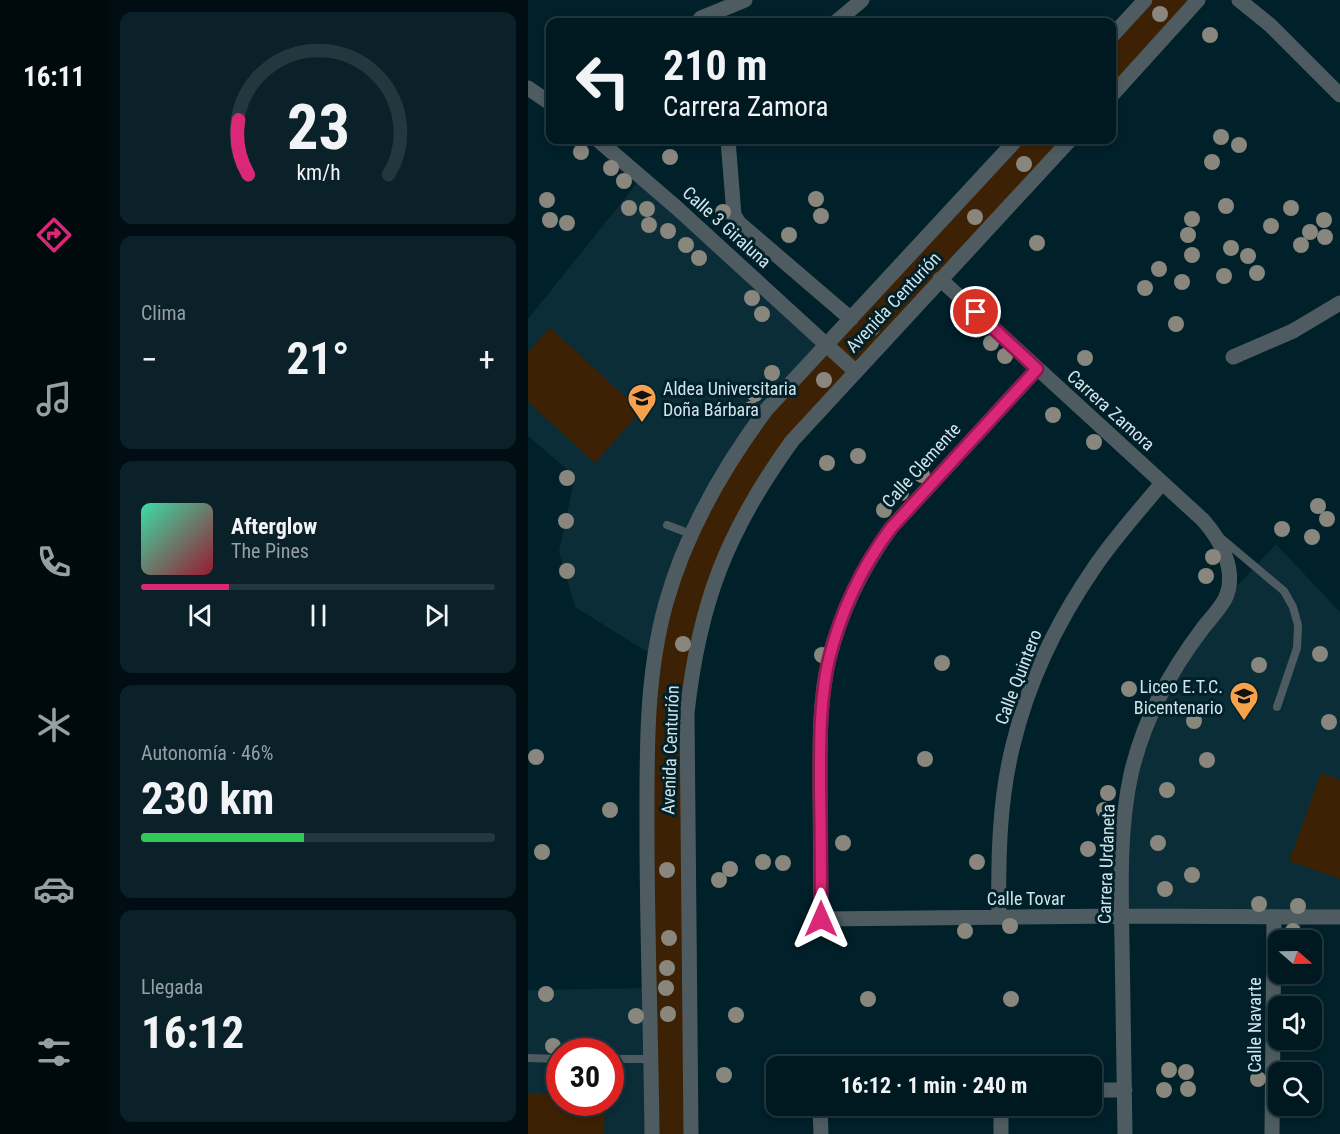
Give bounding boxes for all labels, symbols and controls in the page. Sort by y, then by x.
text: 210 m [663,41,768,90]
icon: left [564,42,642,120]
text: 16:11 [23,61,85,93]
text: 23 [286,91,350,164]
text: Carrera Zamora [663,91,829,123]
text: km/h [296,161,340,186]
street label: Calle 3 Giraluna [679,182,775,272]
icon: directions [33,214,75,256]
street label: Avenida Centurión [841,248,945,356]
pin [950,286,1001,337]
icon: arrive [959,295,992,328]
text: Clima [141,301,186,325]
text: 21° [287,332,350,385]
text: − [141,340,158,379]
text: + [479,340,495,379]
street label: Carrera Zamora [1063,365,1159,455]
icon: music [33,378,75,420]
place label: Aldea Universitaria Doña Bárbara [663,378,797,420]
school or university icon: Aldea Universitaria Doña Bárbara [626,382,658,424]
street label: Calle Clemente [877,418,965,512]
text: Afterglow [231,514,317,539]
text: The Pines [231,539,309,563]
icon: phone [33,541,75,583]
icon: previous [184,599,217,632]
icon: pause [302,599,335,632]
icon: next [420,599,453,632]
street label: Calle Quintero [990,626,1046,728]
place label: Liceo E.T.C. Bicentenario [1134,676,1223,718]
school or university icon: Liceo E.T.C. Bicentenario [1228,680,1260,722]
street label: Avenida Centurión [657,685,683,815]
icon: climate [33,704,75,746]
text: Autonomía · 46% [141,741,273,765]
text: 230 km [141,772,274,825]
street label: Carrera Urdaneta [1093,804,1119,924]
icon: car [33,868,75,910]
position arrow [789,887,853,951]
street label: Calle Tovar [987,888,1066,909]
north arrow [1268,930,1322,984]
map controls [1268,930,1322,1116]
text: Llegada [141,975,203,999]
street label: Calle Navarte [1244,977,1265,1073]
button: sound [1268,996,1322,1050]
text: 16:12 [141,1006,244,1059]
icon: filters [33,1031,75,1073]
speed limit sign: 30 [546,1038,624,1116]
button: search [1268,1062,1322,1116]
text: 16:12 · 1 min · 240 m [841,1073,1027,1098]

